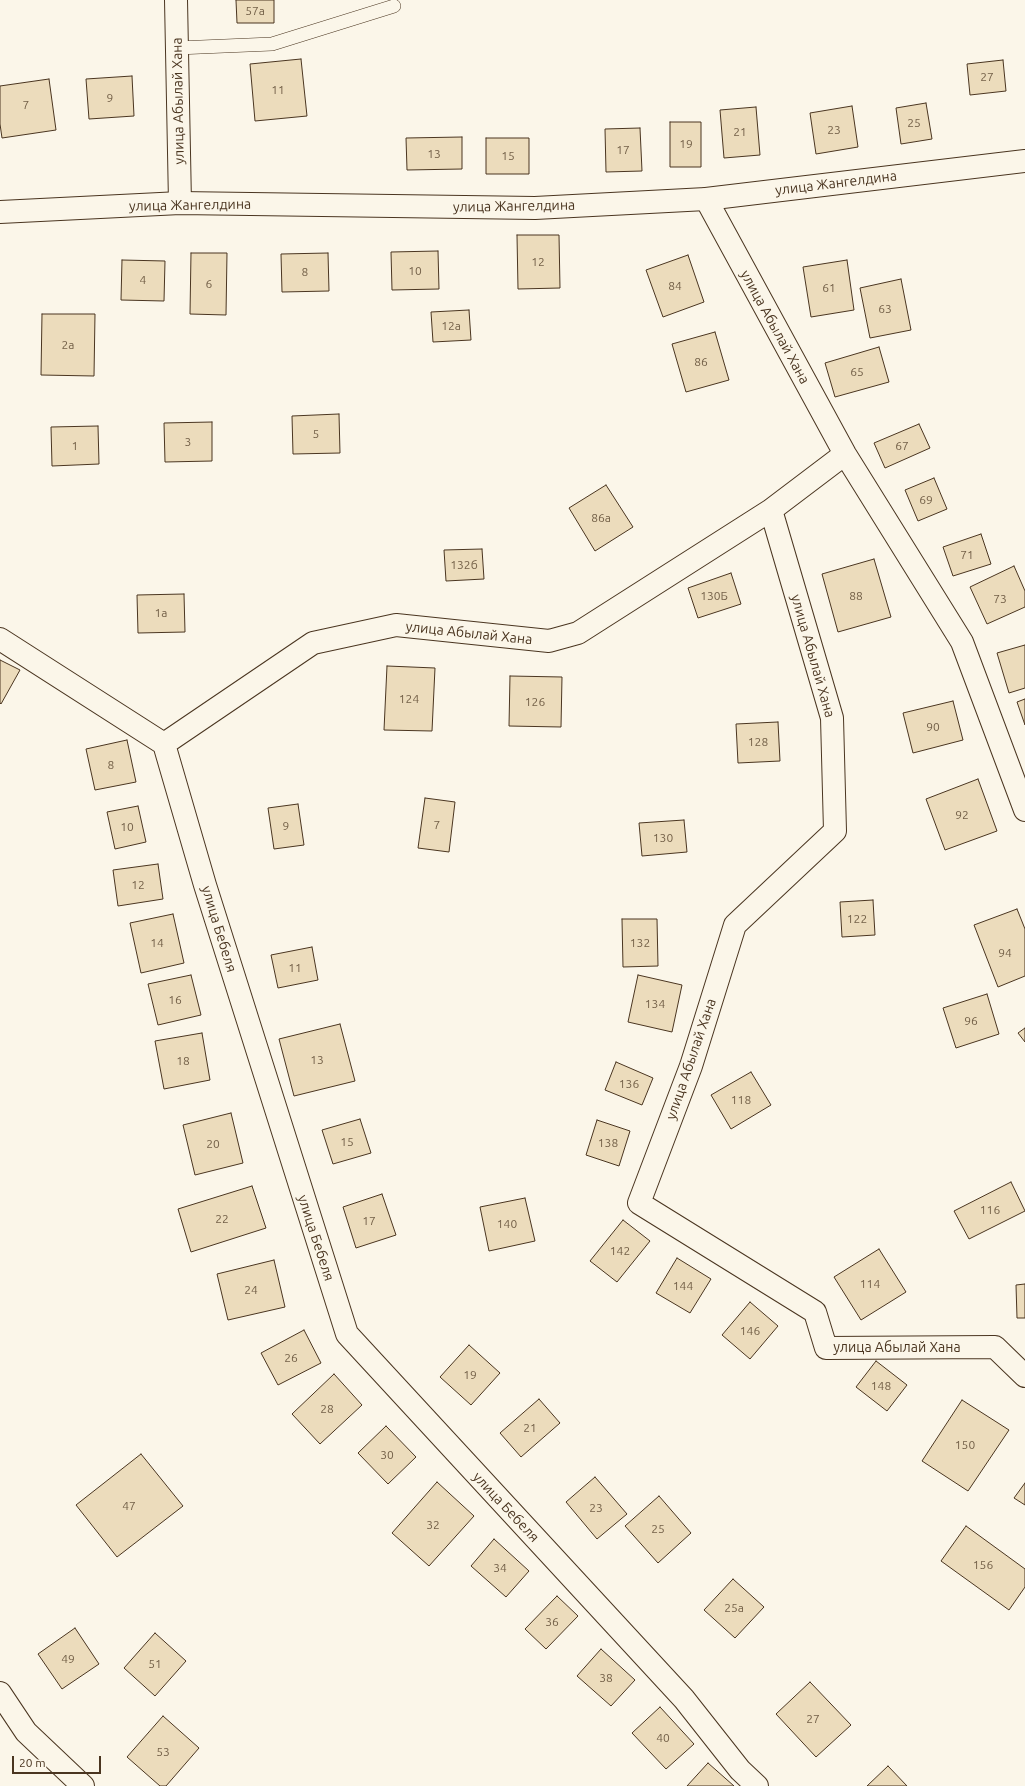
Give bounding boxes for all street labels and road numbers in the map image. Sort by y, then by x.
street label: улица Абылай Хана [168,37,188,165]
street label: улица Жангелдина [774,167,898,199]
street label: улица Жангелдина [129,196,251,214]
street label: улица Жангелдина [453,197,575,215]
street label: улица Абылай Хана [737,267,813,387]
street label: улица Абылай Хана [787,592,839,720]
street label: улица Абылай Хана [405,618,533,648]
street label: улица Бебеля [198,884,240,974]
street label: улица Абылай Хана [662,996,720,1122]
street label: улица Бебеля [294,1193,338,1283]
street label: улица Абылай Хана [833,1339,961,1355]
street label: улица Бебеля [469,1469,543,1545]

